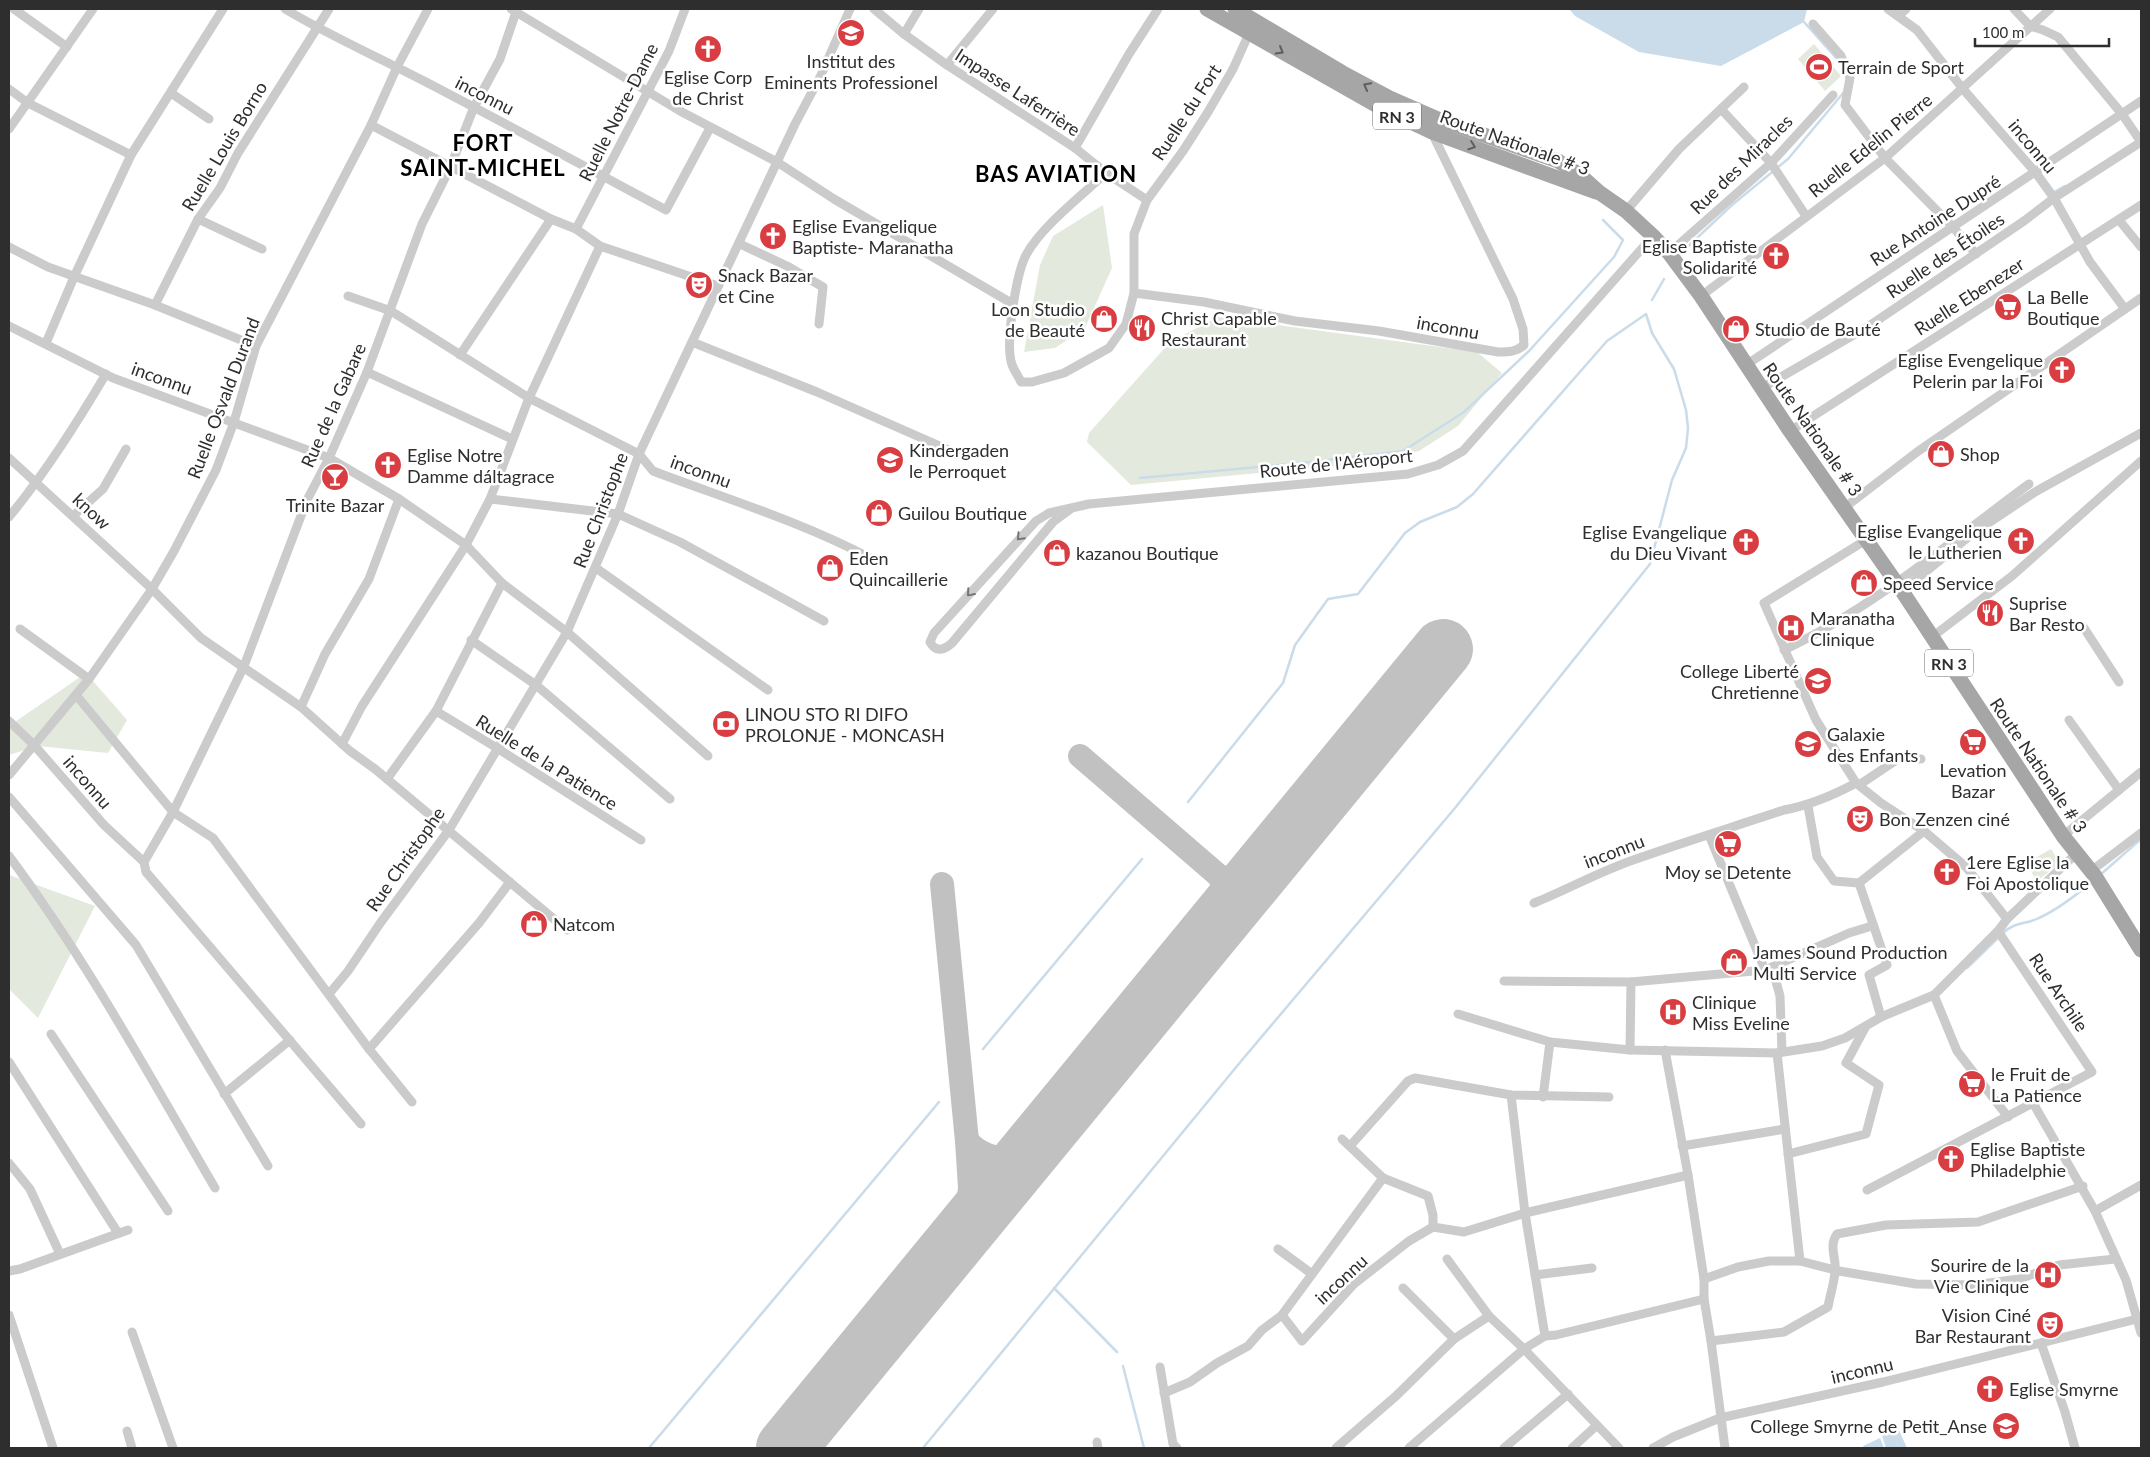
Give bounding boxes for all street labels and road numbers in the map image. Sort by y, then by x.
street label: Ruelle Notre-Dame [574,39,662,185]
street label: Impasse Laferrière [951,43,1085,141]
street label: Ruelle du Fort [1147,59,1226,164]
street label: inconnu [452,71,518,119]
street label: Ruelle Louis Borno [177,77,271,215]
street label: Ruelle Edelin Pierre [1804,88,1936,202]
road number: RN 3 [1373,102,1421,130]
street label: Route Nationale # 3 [1437,105,1593,179]
street label: Rue des Miracles [1685,110,1797,218]
street label: inconnu [2004,115,2062,177]
street label: Rue Antoine Dupré [1866,170,2004,270]
street label: Ruelle des Étoiles [1882,207,2008,303]
street label: Ruelle Ebenezer [1910,252,2028,340]
street label: inconnu [1415,311,1481,343]
street label: Ruelle Osvald Durand [182,314,264,482]
street label: Rue de la Gabare [296,339,370,471]
street label: inconnu [129,357,195,399]
street label: Route Nationale # 3 [1759,358,1867,500]
street label: Route de l'Aéroport [1258,444,1414,482]
street label: Rue Christophe [568,449,632,571]
street label: inconnu [668,450,734,492]
street label: know [69,488,115,534]
road number: RN 3 [1925,650,1973,676]
street label: Route Nationale # 3 [1986,693,2092,837]
street label: Ruelle de la Patience [472,709,622,815]
street label: inconnu [59,751,117,813]
street label: Rue Christophe [361,803,449,915]
street label: inconnu [1581,829,1647,873]
street label: Rue Archile [2025,949,2093,1035]
street label: inconnu [1310,1249,1372,1309]
street label: inconnu [1829,1352,1895,1388]

